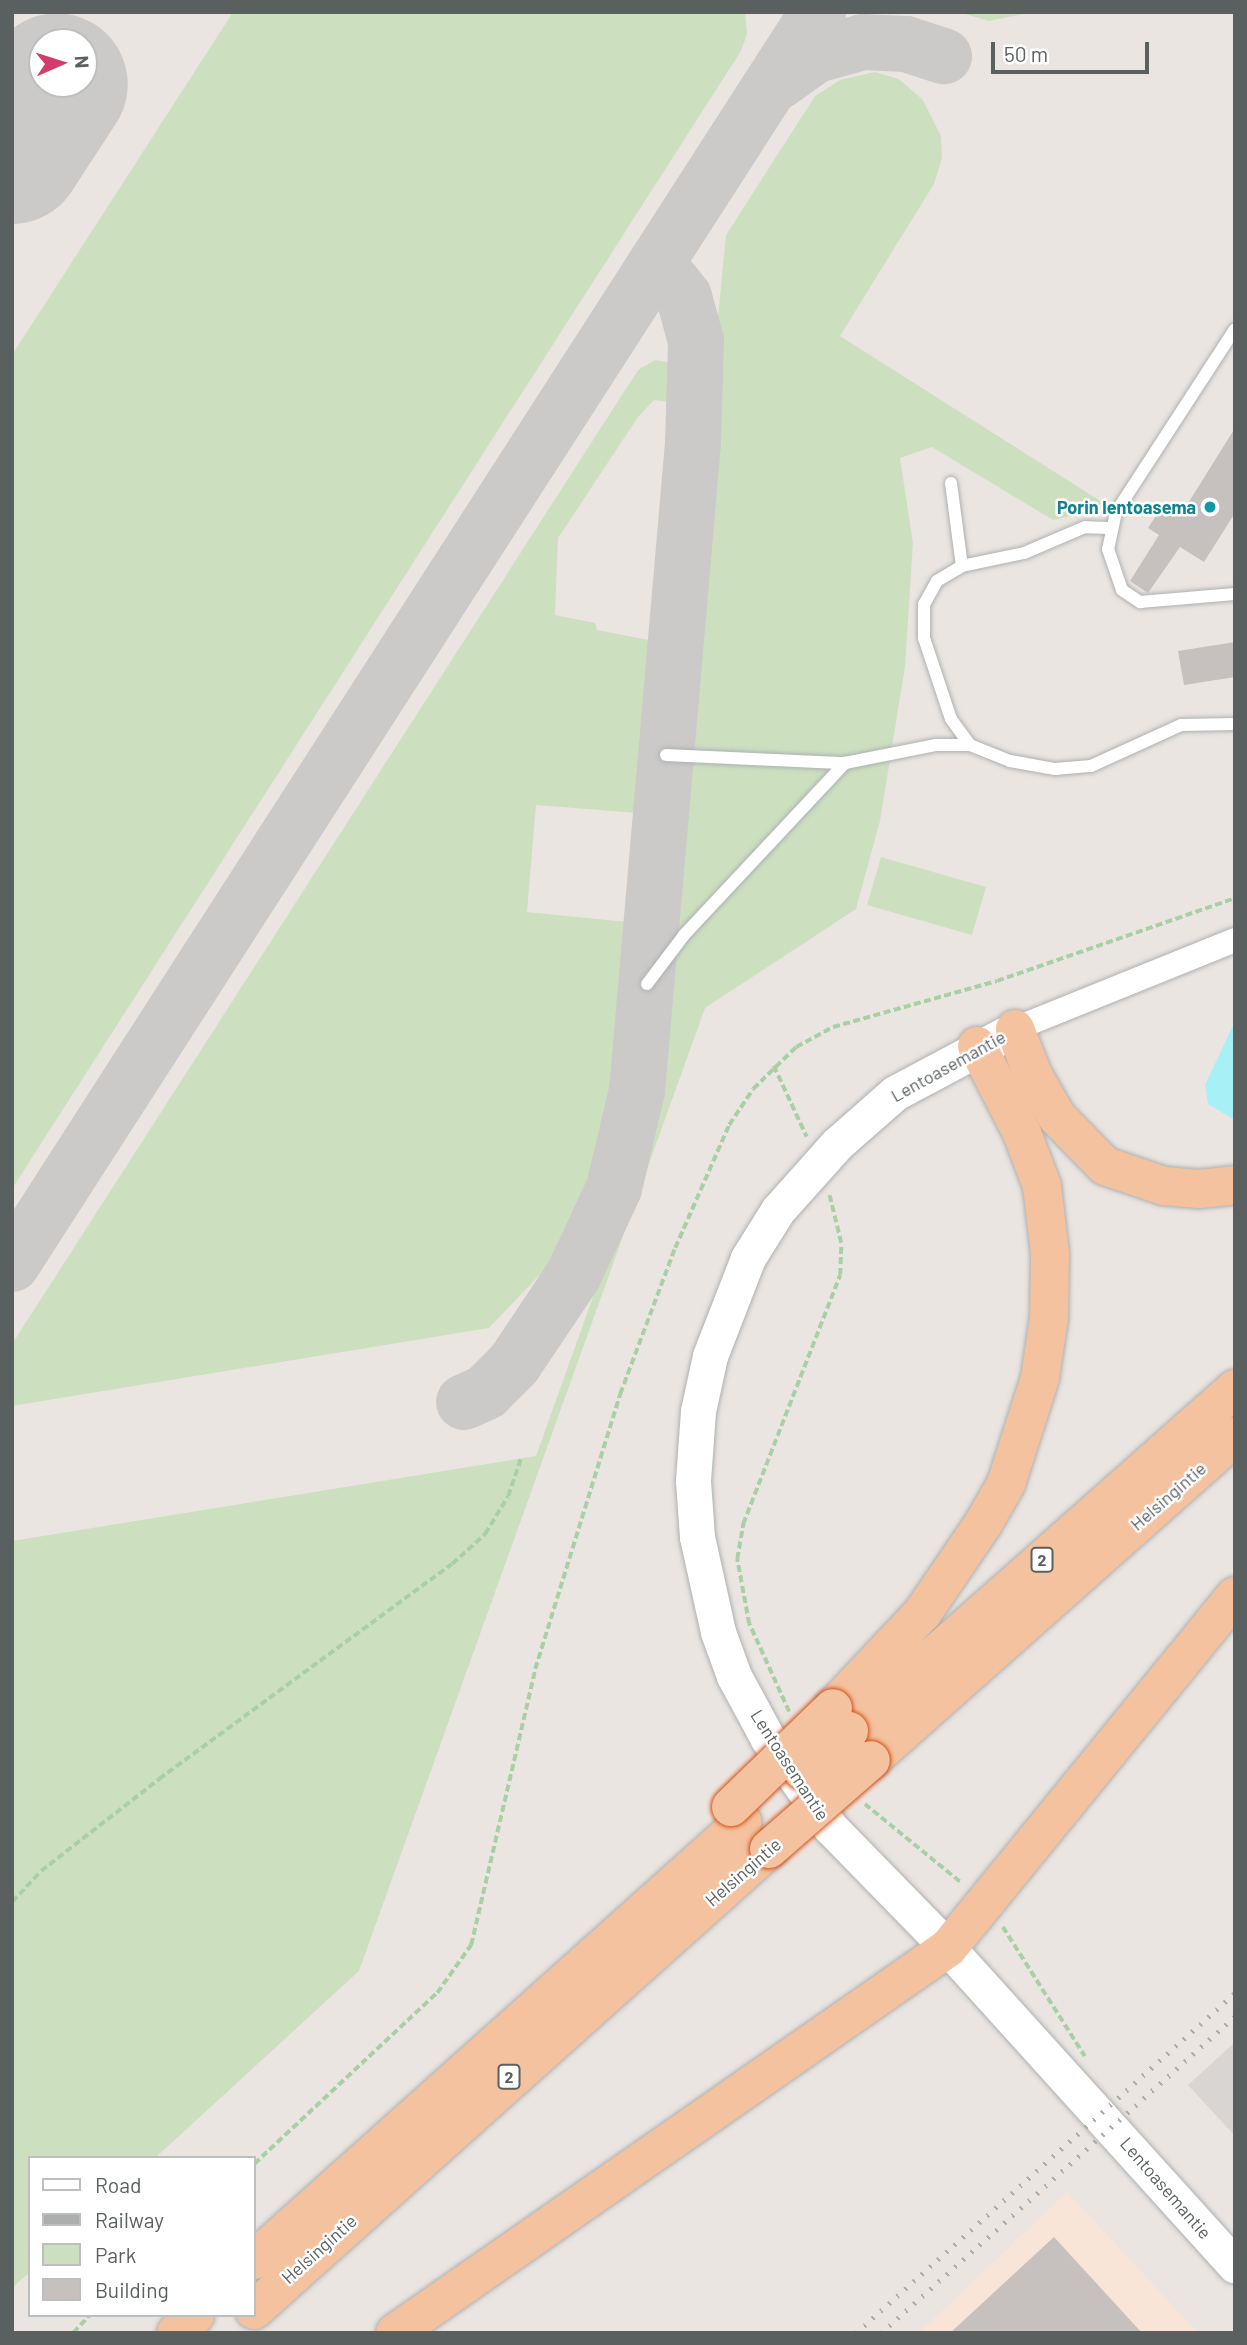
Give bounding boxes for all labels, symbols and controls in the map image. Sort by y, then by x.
north arrow [28,28,98,98]
scale bar [995,28,1152,72]
text: 50 m [1004,41,1048,66]
text: N [71,55,94,69]
place label: Porin lentoasema [1057,496,1196,518]
marker: Porin lentoasema [1202,499,1218,515]
street label: Lentoasemantie [887,1026,1009,1106]
street label: Helsingintie [1126,1457,1210,1535]
road number: 2 [1030,1548,1054,1572]
street label: Lentoasemantie [746,1706,834,1824]
street label: Helsingintie [701,1833,785,1911]
road number: 2 [497,2064,521,2090]
street label: Lentoasemantie [1116,2133,1216,2243]
legend [28,2156,256,2317]
text: Road [95,2172,141,2197]
text: Railway [95,2207,164,2232]
street label: Helsingintie [277,2210,361,2288]
text: Park [95,2242,136,2267]
text: Building [95,2277,169,2302]

